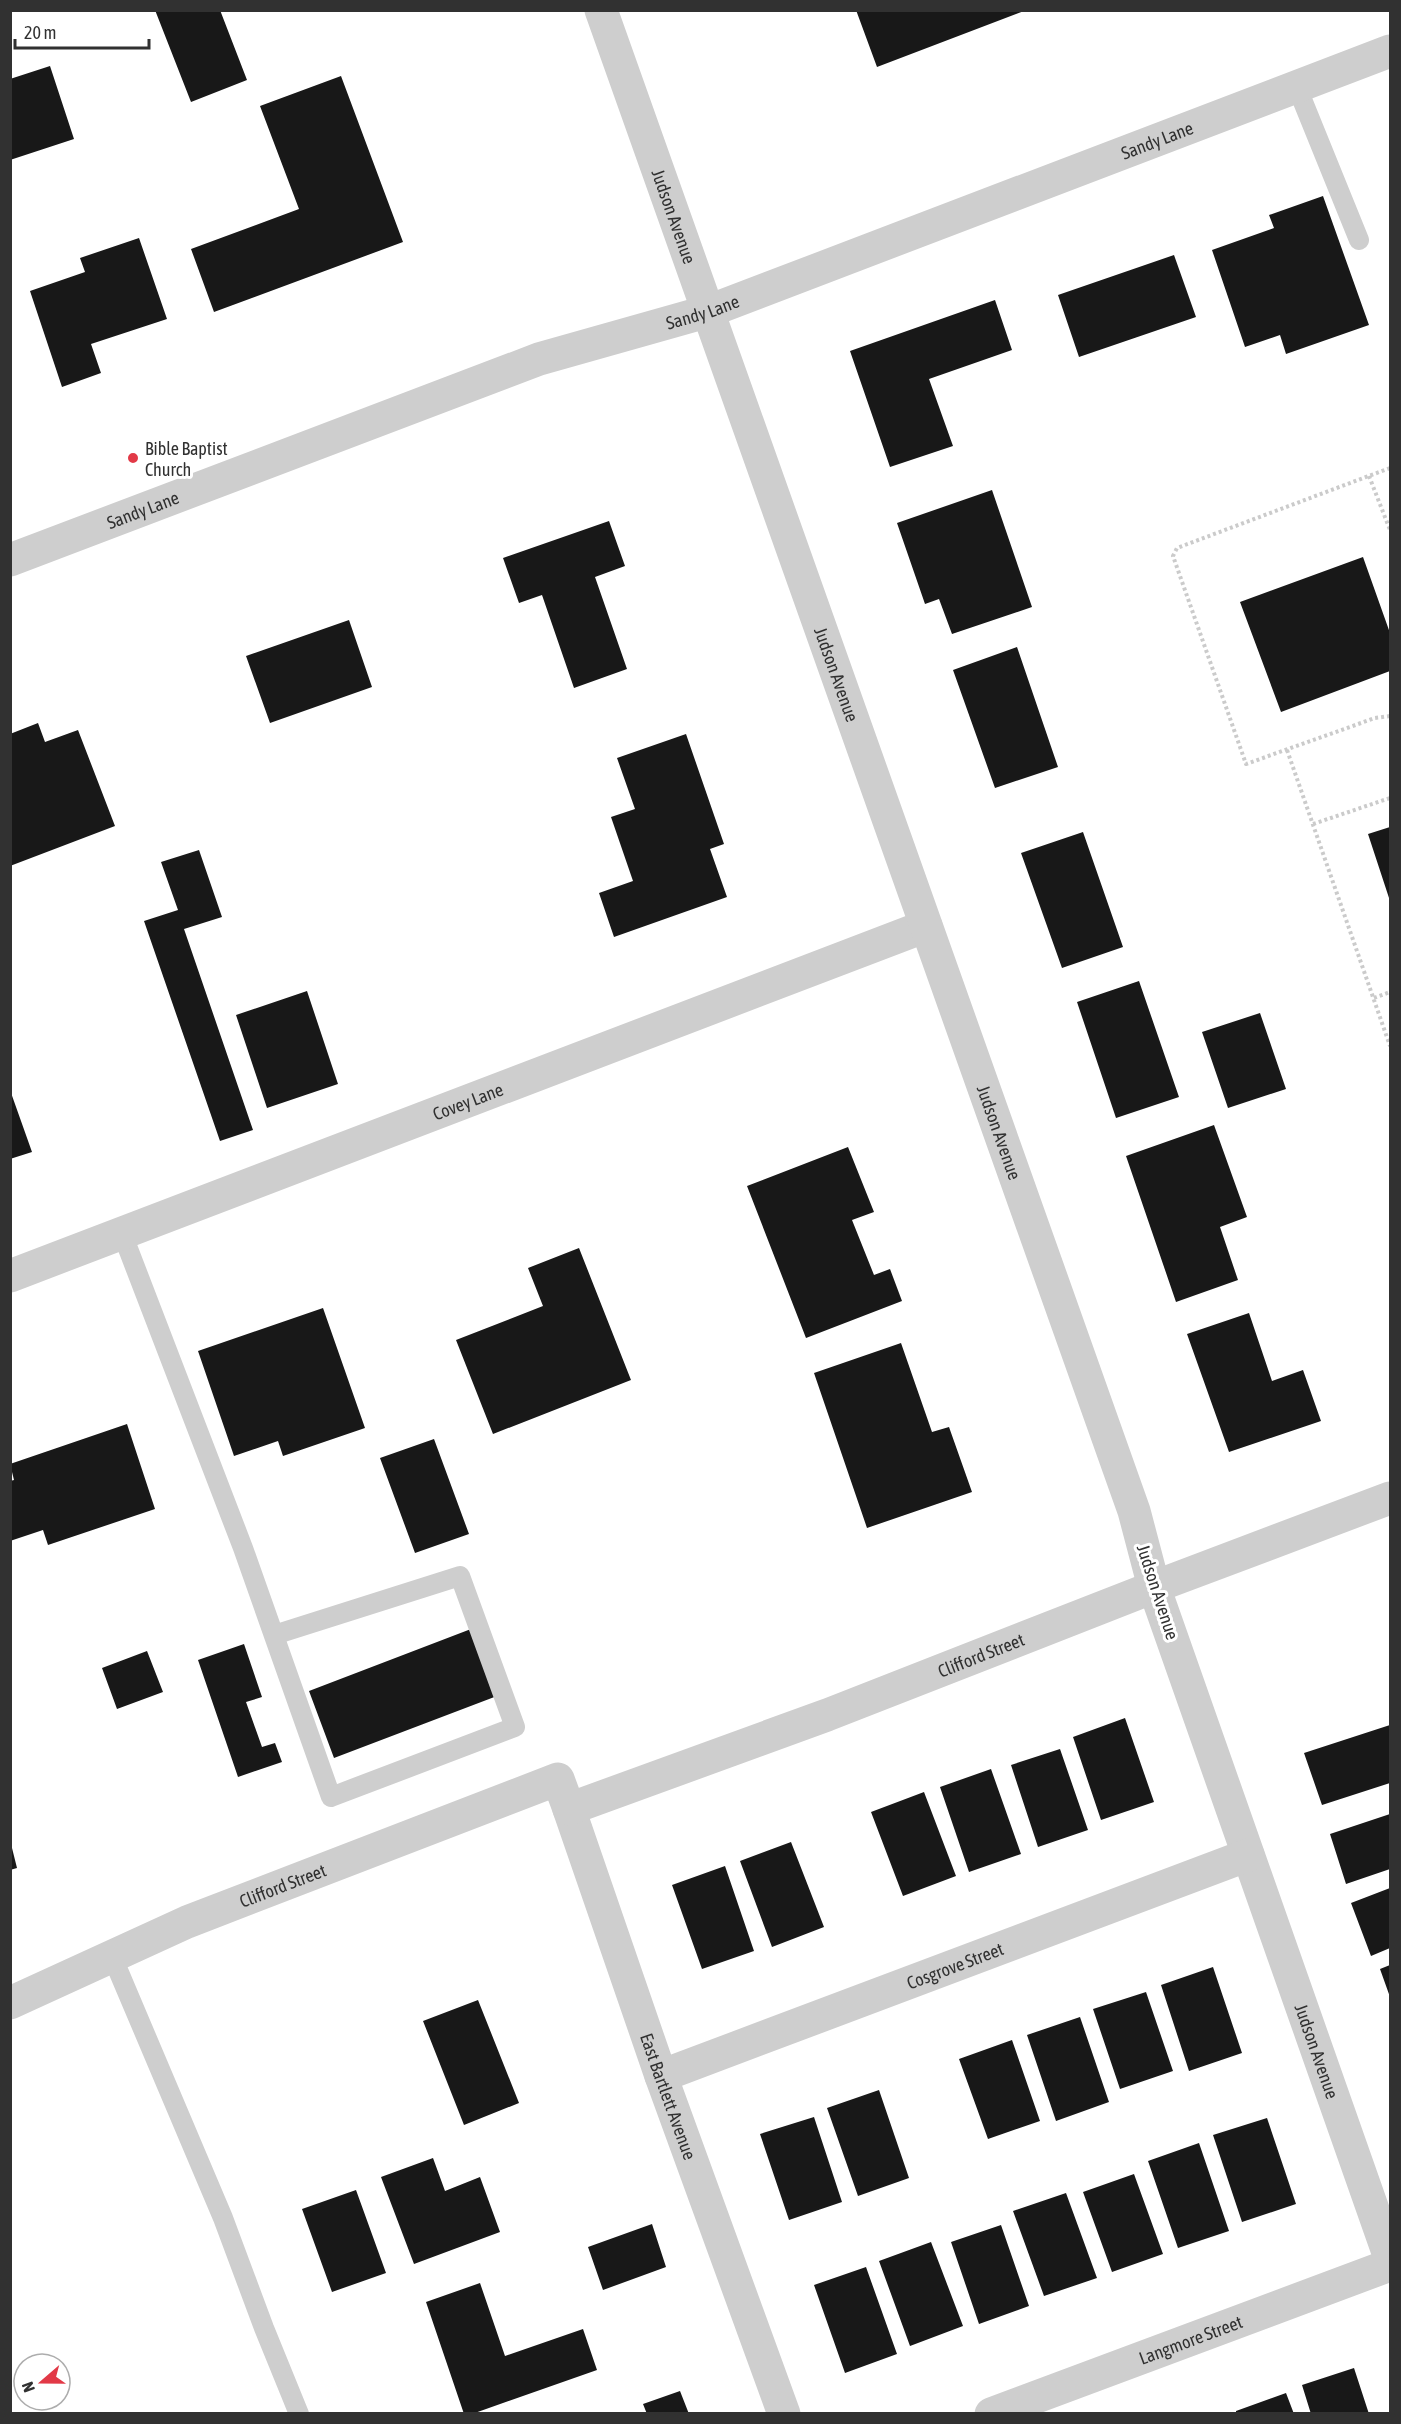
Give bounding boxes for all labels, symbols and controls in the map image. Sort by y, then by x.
scale bar [15,12,148,50]
text: 20 m [24,22,56,43]
street label: Sandy Lane [1118,117,1196,163]
street label: Judson Avenue [648,166,701,267]
street label: Sandy Lane [664,290,742,333]
place label: Bible Baptist Church [145,438,228,480]
marker: Bible Baptist Church [126,451,140,465]
street label: Sandy Lane [104,486,182,533]
street label: Judson Avenue [810,624,863,724]
street label: Covey Lane [430,1078,506,1124]
street label: Judson Avenue [973,1082,1026,1182]
street label: Judson Avenue [1133,1542,1183,1642]
street label: Clifford Street [935,1628,1027,1681]
street label: Clifford Street [236,1859,329,1911]
street label: Cosgrove Street [904,1938,1006,1993]
street label: Judson Avenue [1291,2001,1344,2101]
street label: East Bartlett Avenue [636,2030,701,2162]
street label: Langmore Street [1136,2311,1245,2368]
north arrow [12,2352,72,2412]
text: N [18,2380,38,2395]

